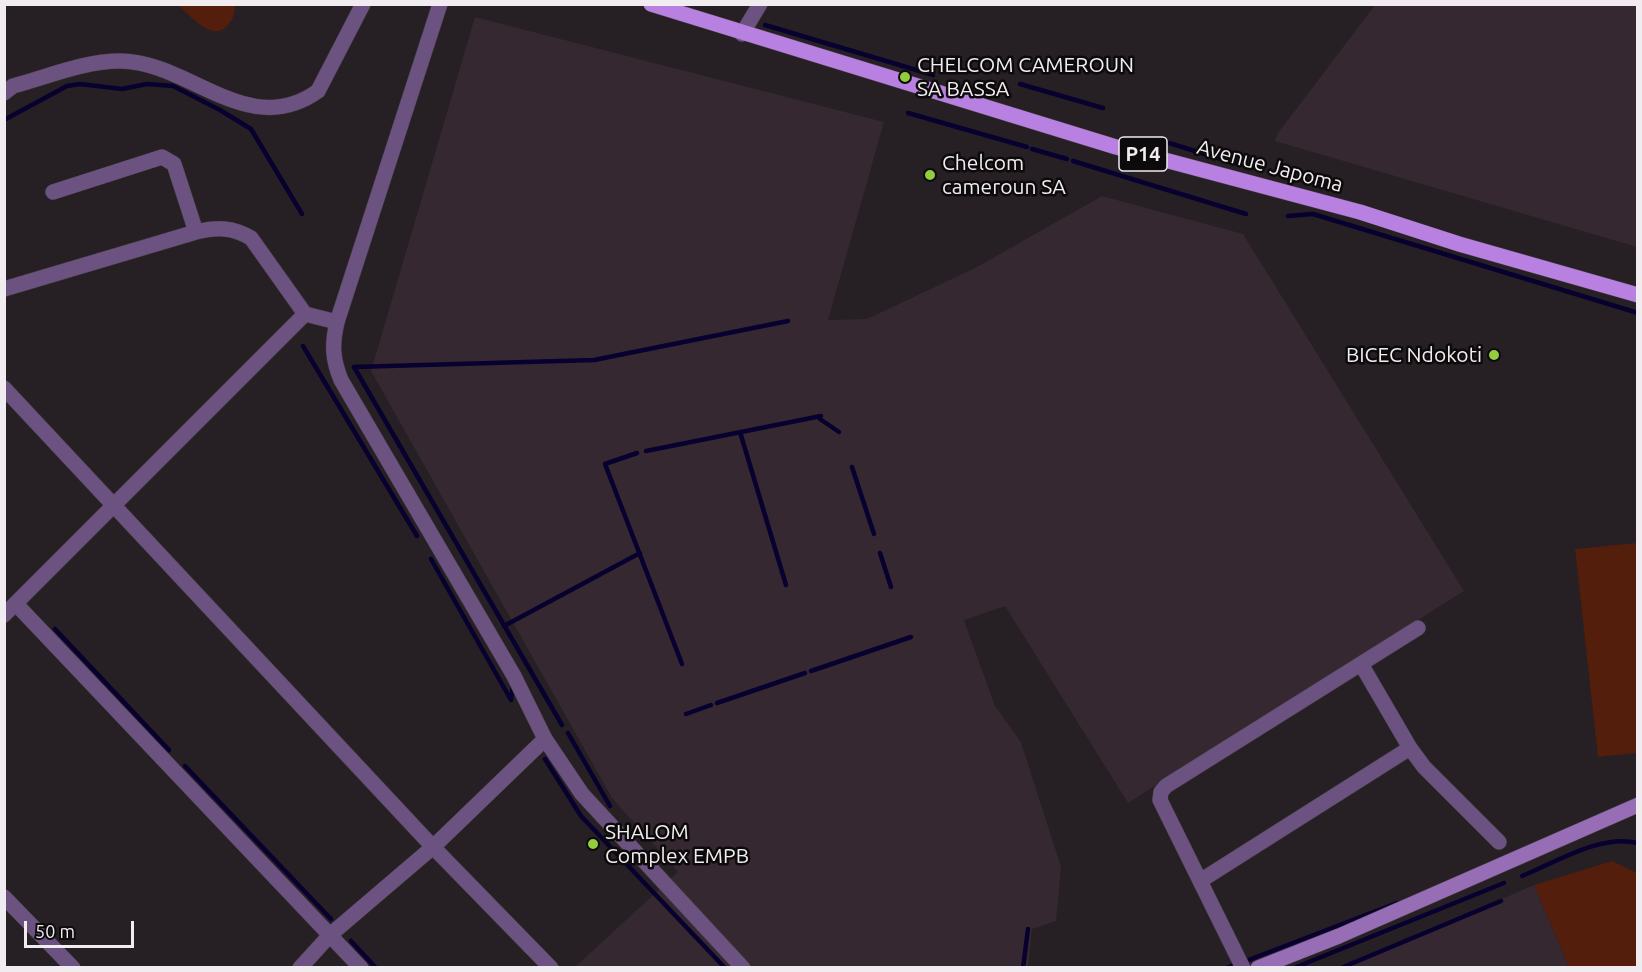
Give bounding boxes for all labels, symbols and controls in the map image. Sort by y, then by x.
place label: CHELCOM CAMEROUN SA BASSA [917,52,1134,102]
marker: CHELCOM CAMEROUN SA BASSA [898,70,912,84]
street label: Avenue Japoma [1194,134,1346,198]
road number: P14 [1119,137,1167,171]
place label: Chelcom cameroun SA [942,150,1066,200]
marker: Chelcom cameroun SA [923,168,937,182]
place label: BICEC Ndokoti [1346,342,1482,368]
marker: BICEC Ndokoti [1487,348,1501,362]
place label: SHALOM Complex EMPB [605,819,749,869]
marker: SHALOM Complex EMPB [586,837,600,851]
scale bar [27,909,136,947]
text: 50 m [35,921,75,941]

